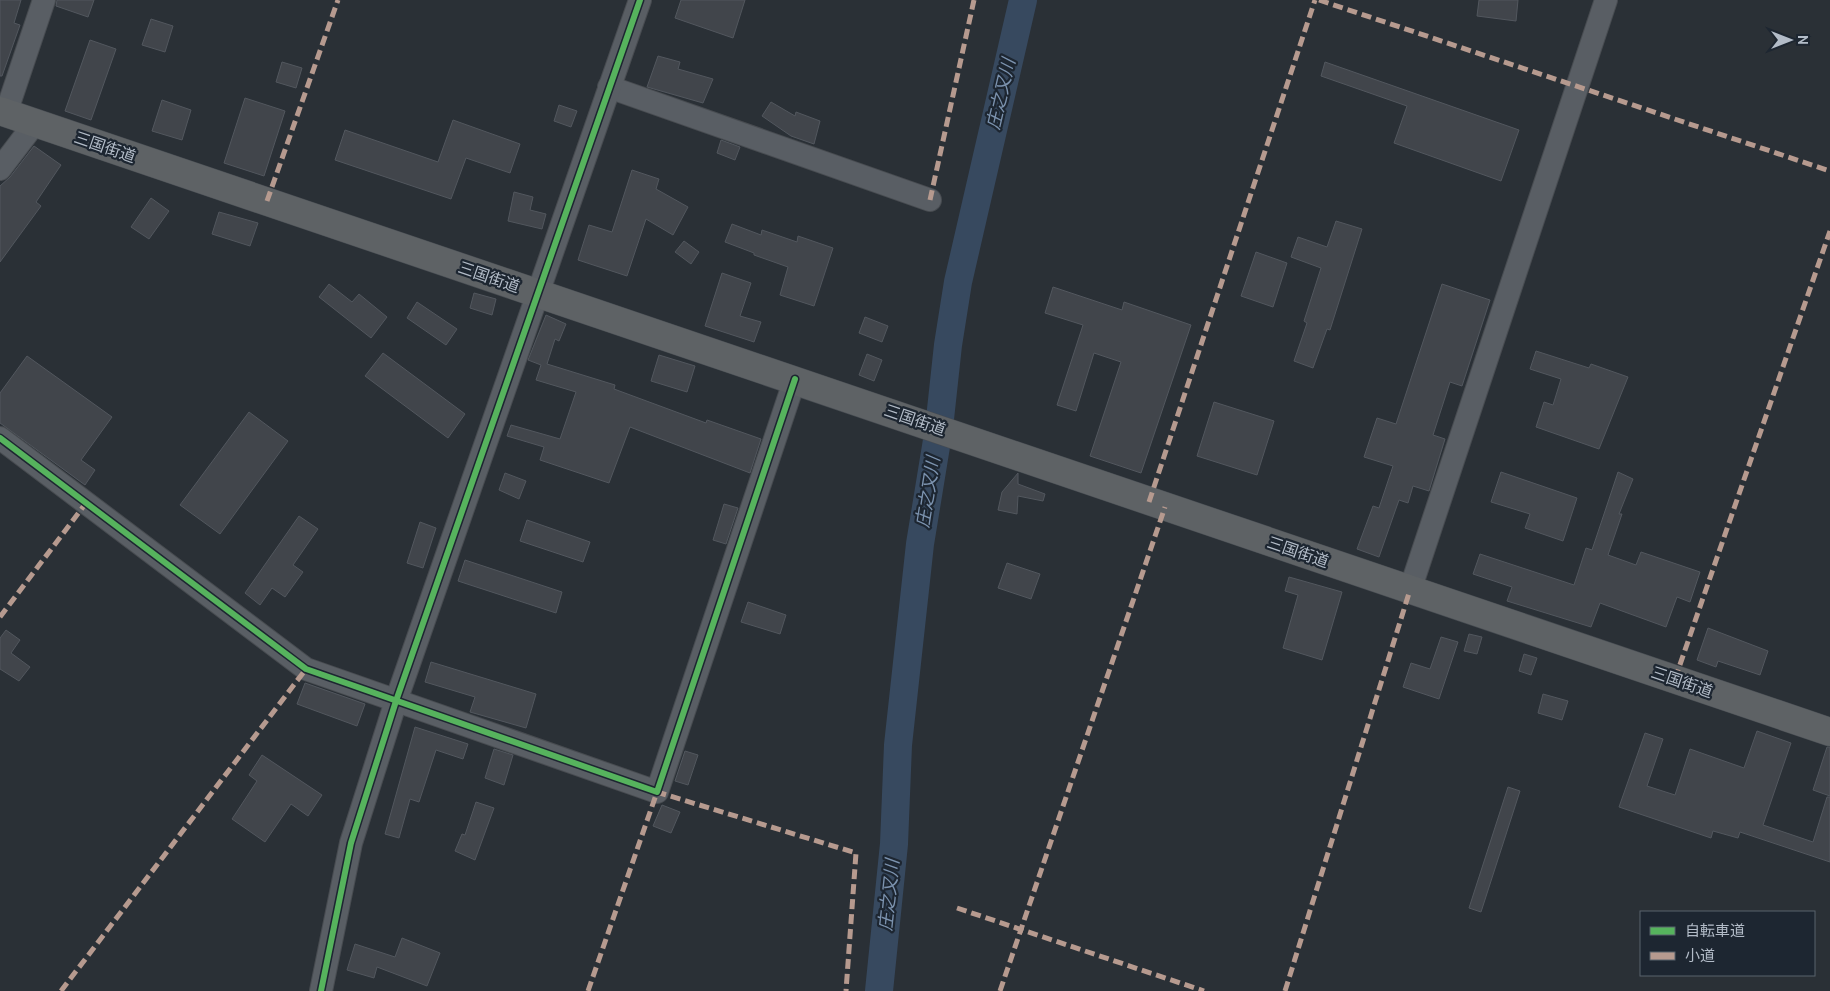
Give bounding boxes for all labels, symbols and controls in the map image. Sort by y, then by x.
north arrow [1765,15,1815,65]
text: N [1794,35,1812,45]
water label: 庄之又川 [982,54,1020,132]
street label: 三国街道 [72,128,138,166]
street label: 三国街道 [456,258,522,296]
street label: 三国街道 [882,401,948,439]
water label: 庄之又川 [912,453,945,529]
street label: 三国街道 [1265,533,1331,571]
street label: 三国街道 [1649,663,1715,701]
water label: 庄之又川 [874,856,904,932]
legend [1640,911,1815,976]
text: 自転車道 [1685,922,1745,940]
text: 小道 [1685,947,1715,965]

